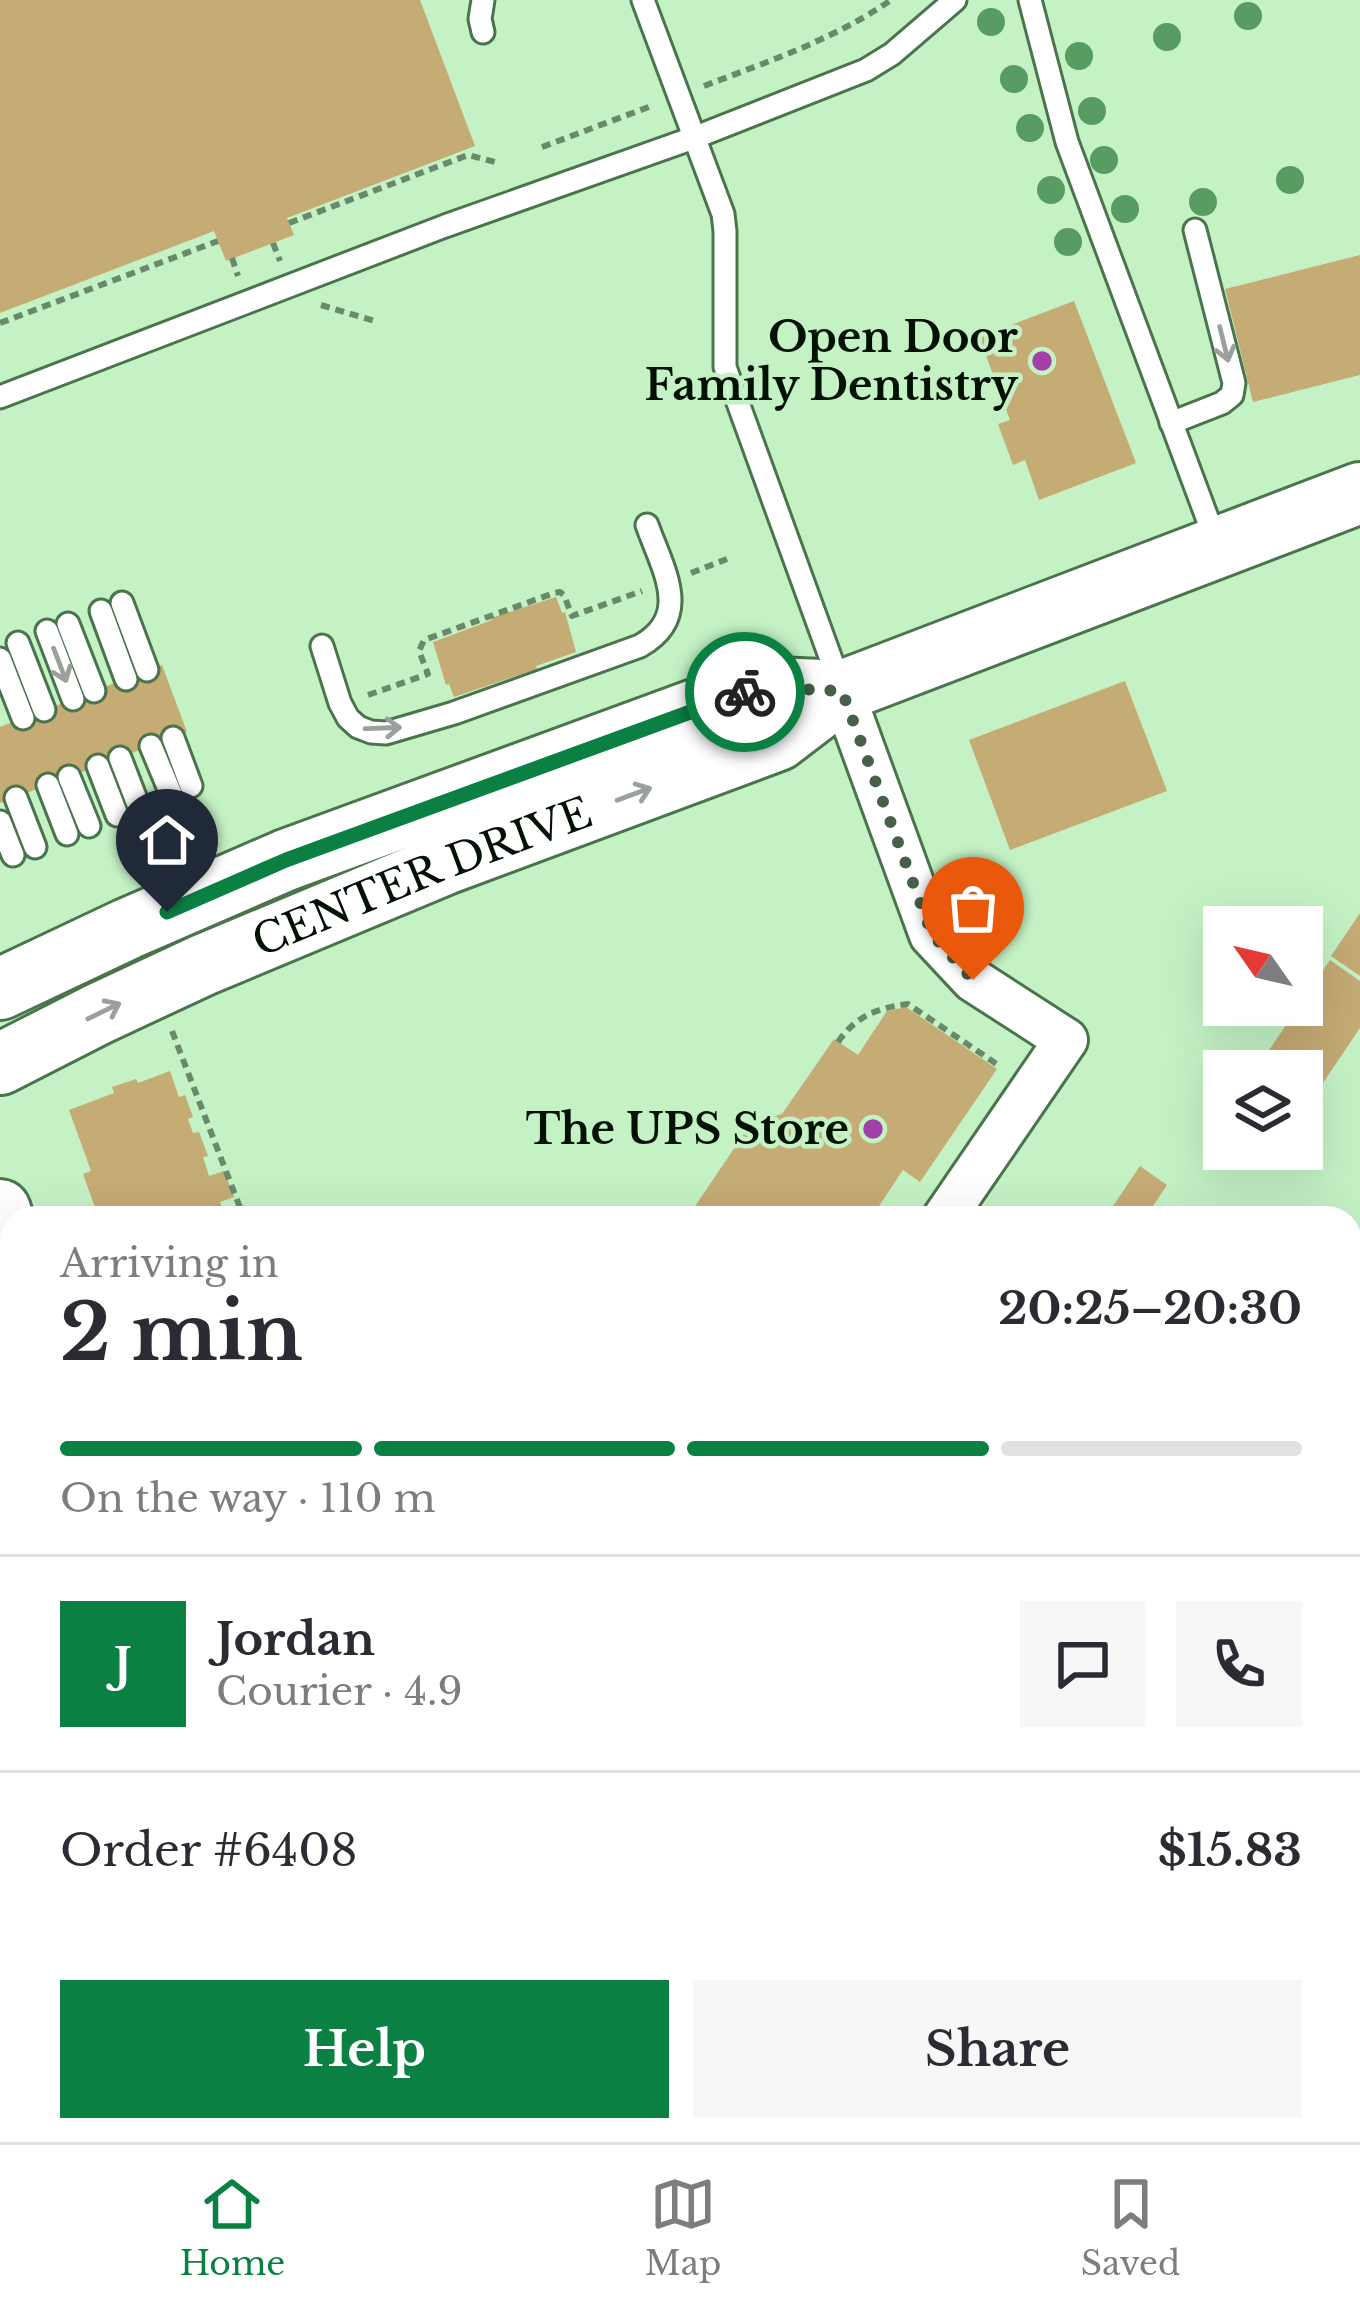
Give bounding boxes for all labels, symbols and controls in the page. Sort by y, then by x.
place label: Open Door Family Dentistry [644,311,1019,411]
one-way arrow [1214,324,1236,362]
marker: Open Door Family Dentistry [1029,348,1055,374]
courier [685,632,805,752]
one-way arrow [50,646,72,683]
icon: bike [712,659,778,725]
one-way arrow [363,717,402,740]
one-way arrow [614,781,651,803]
street label: CENTER DRIVE [244,786,599,968]
pin [116,789,218,912]
icon: home [134,807,200,873]
pin [922,857,1024,980]
icon: bag [940,875,1006,941]
north arrow [1203,906,1323,1026]
map controls [1203,906,1323,1170]
one-way arrow [85,999,121,1021]
button: layers [1203,1050,1323,1170]
place label: The UPS Store [526,1103,849,1155]
marker: The UPS Store [860,1116,886,1142]
text: Arriving in [60,1239,279,1288]
text: 20:25–20:30 [998,1280,1302,1336]
text: 2 min [60,1284,303,1381]
text: On the way · 110 m [60,1474,436,1523]
button: chat [1020,1601,1146,1727]
button: phone [1176,1601,1302,1727]
text: Jordan [216,1611,375,1667]
text: J [114,1636,132,1692]
text: Courier · 4.9 [216,1667,462,1716]
text: Order #6408 [60,1822,358,1878]
text: $15.83 [1158,1822,1302,1878]
button: Help [60,1980,669,2118]
button: Share [693,1980,1302,2118]
tab: Home [180,2171,285,2284]
tab: Map [645,2171,721,2284]
tab: Saved [1081,2171,1180,2284]

